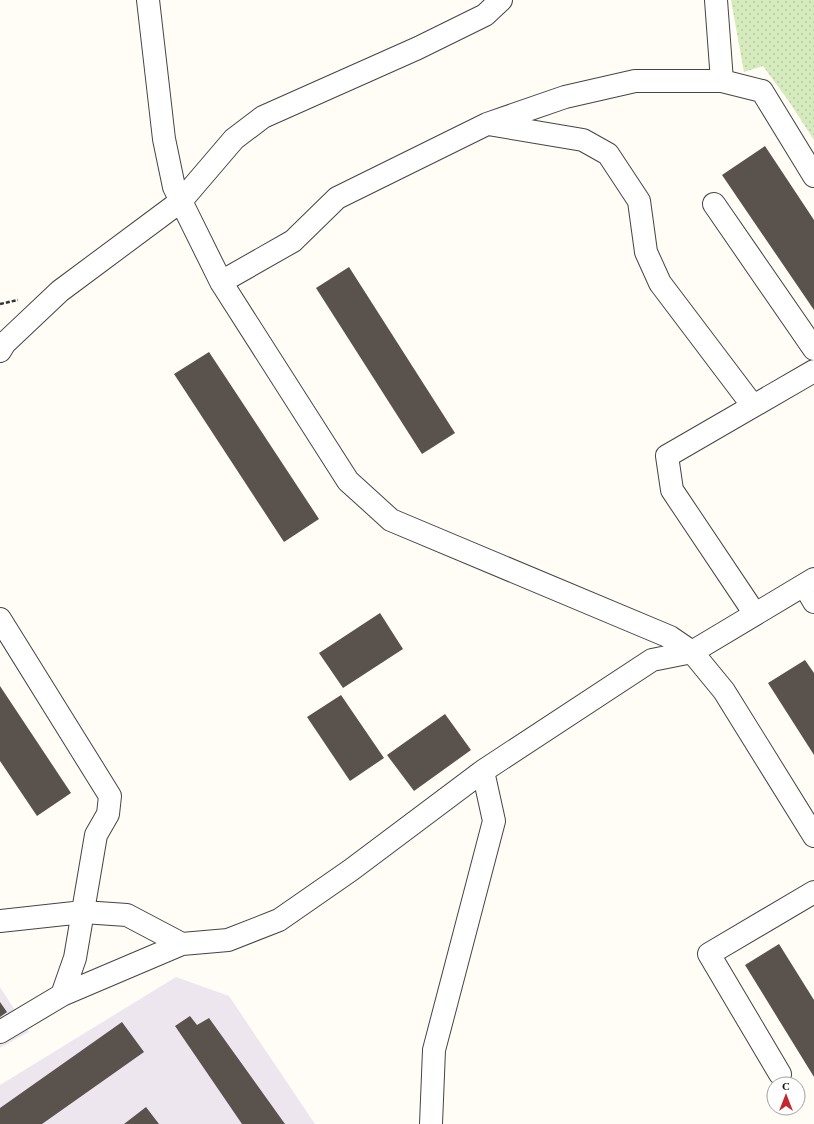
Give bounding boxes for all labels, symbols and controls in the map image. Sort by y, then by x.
north arrow [766,1076,806,1116]
text: С [782,1080,790,1092]

